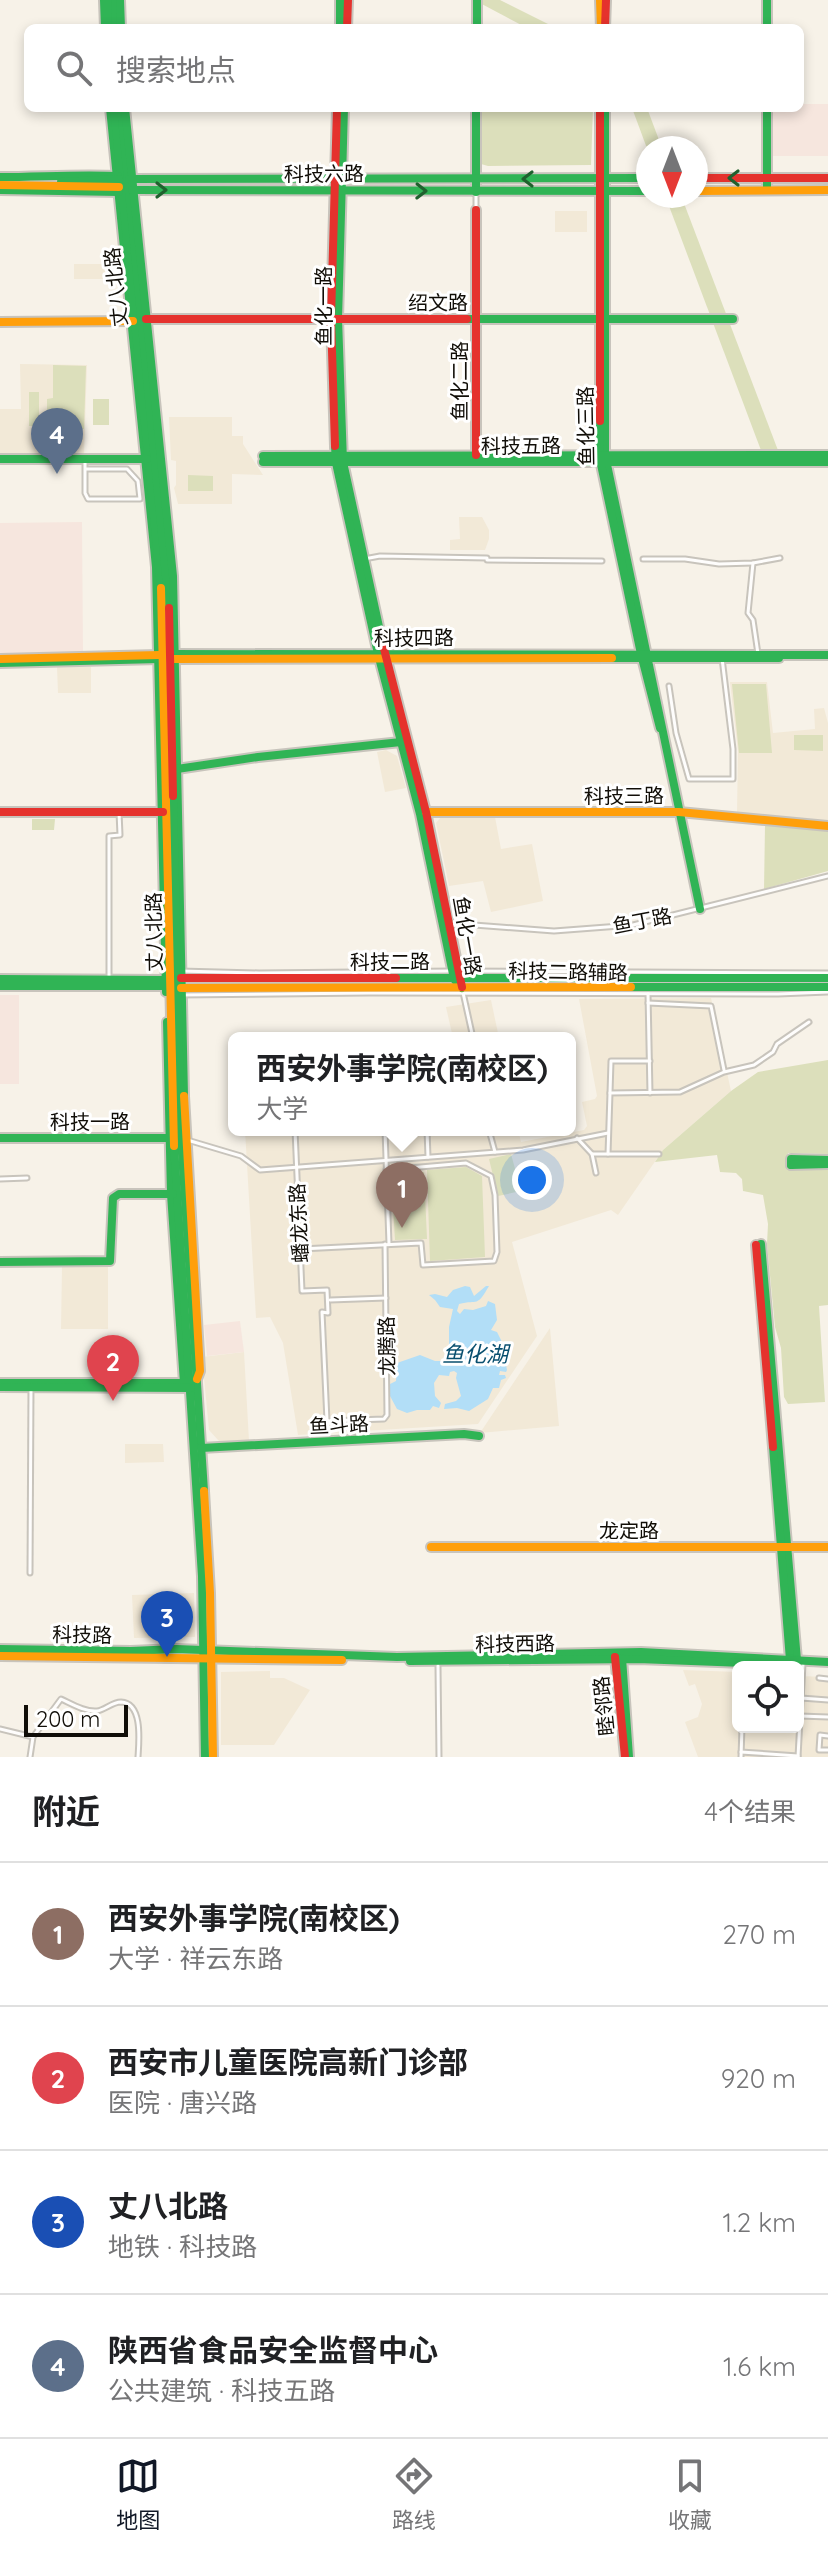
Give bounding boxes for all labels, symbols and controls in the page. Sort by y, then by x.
search box [24,24,804,112]
icon: search [52,46,96,90]
text: 搜索地点 [116,51,236,89]
north arrow [636,136,708,208]
street label: 科技六路 [284,161,364,186]
one-way arrow [727,169,740,187]
one-way arrow [521,170,534,188]
one-way arrow [155,181,168,199]
one-way arrow [415,182,428,200]
street label: 丈八北路 [99,246,132,328]
street label: 鱼化一路 [311,266,336,346]
street label: 绍文路 [408,290,468,315]
street label: 鱼化二路 [447,341,472,421]
street label: 鱼化三路 [572,386,599,466]
pin: 4 [31,408,83,474]
street label: 科技五路 [481,433,561,458]
street label: 科技四路 [374,625,454,650]
street label: 科技三路 [584,783,664,808]
street label: 丈八北路 [140,892,167,972]
street label: 鱼化一路 [448,894,487,977]
street label: 鱼丁路 [610,903,674,939]
street label: 科技二路 [350,949,430,974]
street label: 科技二路辅路 [508,958,628,985]
popup [228,1032,576,1136]
text: 西安外事学院(南校区) [256,1049,548,1087]
text: 大学 [256,1092,308,1125]
street label: 科技一路 [50,1109,130,1134]
your location [512,1160,552,1200]
pin: 1 [376,1162,428,1228]
street label: 蟠龙东路 [284,1182,313,1264]
street label: 龙腾路 [373,1316,400,1376]
pin: 2 [87,1335,139,1401]
water label: 鱼化湖 [442,1340,511,1368]
street label: 鱼斗路 [308,1410,370,1439]
street label: 龙定路 [599,1518,659,1543]
pin: 3 [141,1591,193,1657]
street label: 科技路 [52,1621,112,1648]
street label: 科技西路 [475,1630,555,1657]
map controls [732,1661,804,1733]
button: locate [732,1661,804,1733]
street label: 睦邻路 [588,1675,619,1737]
scale bar [24,1701,128,1737]
text: 200 m [36,1705,100,1733]
text: 附近 [32,1790,100,1833]
text: 4个结果 [704,1795,796,1828]
text: 西安外事学院(南校区) [108,1899,399,1937]
text: 1 [53,1918,63,1951]
text: 270 m [722,1918,796,1951]
text: 大学 · 祥云东路 [108,1942,283,1975]
text: 西安市儿童医院高新门诊部 [108,2043,468,2081]
text: 2 [51,2062,65,2095]
text: 920 m [721,2062,796,2095]
text: 医院 · 唐兴路 [108,2086,257,2119]
text: 丈八北路 [108,2187,228,2225]
text: 3 [51,2206,65,2239]
text: 1.2 km [723,2206,796,2239]
text: 地铁 · 科技路 [108,2230,257,2263]
text: 陕西省食品安全监督中心 [108,2331,438,2369]
text: 4 [50,2350,66,2383]
text: 1.6 km [723,2350,796,2383]
text: 公共建筑 · 科技五路 [108,2374,335,2407]
tab: 地图 [116,2454,160,2534]
tab: 路线 [392,2454,436,2534]
tab: 收藏 [668,2454,712,2534]

